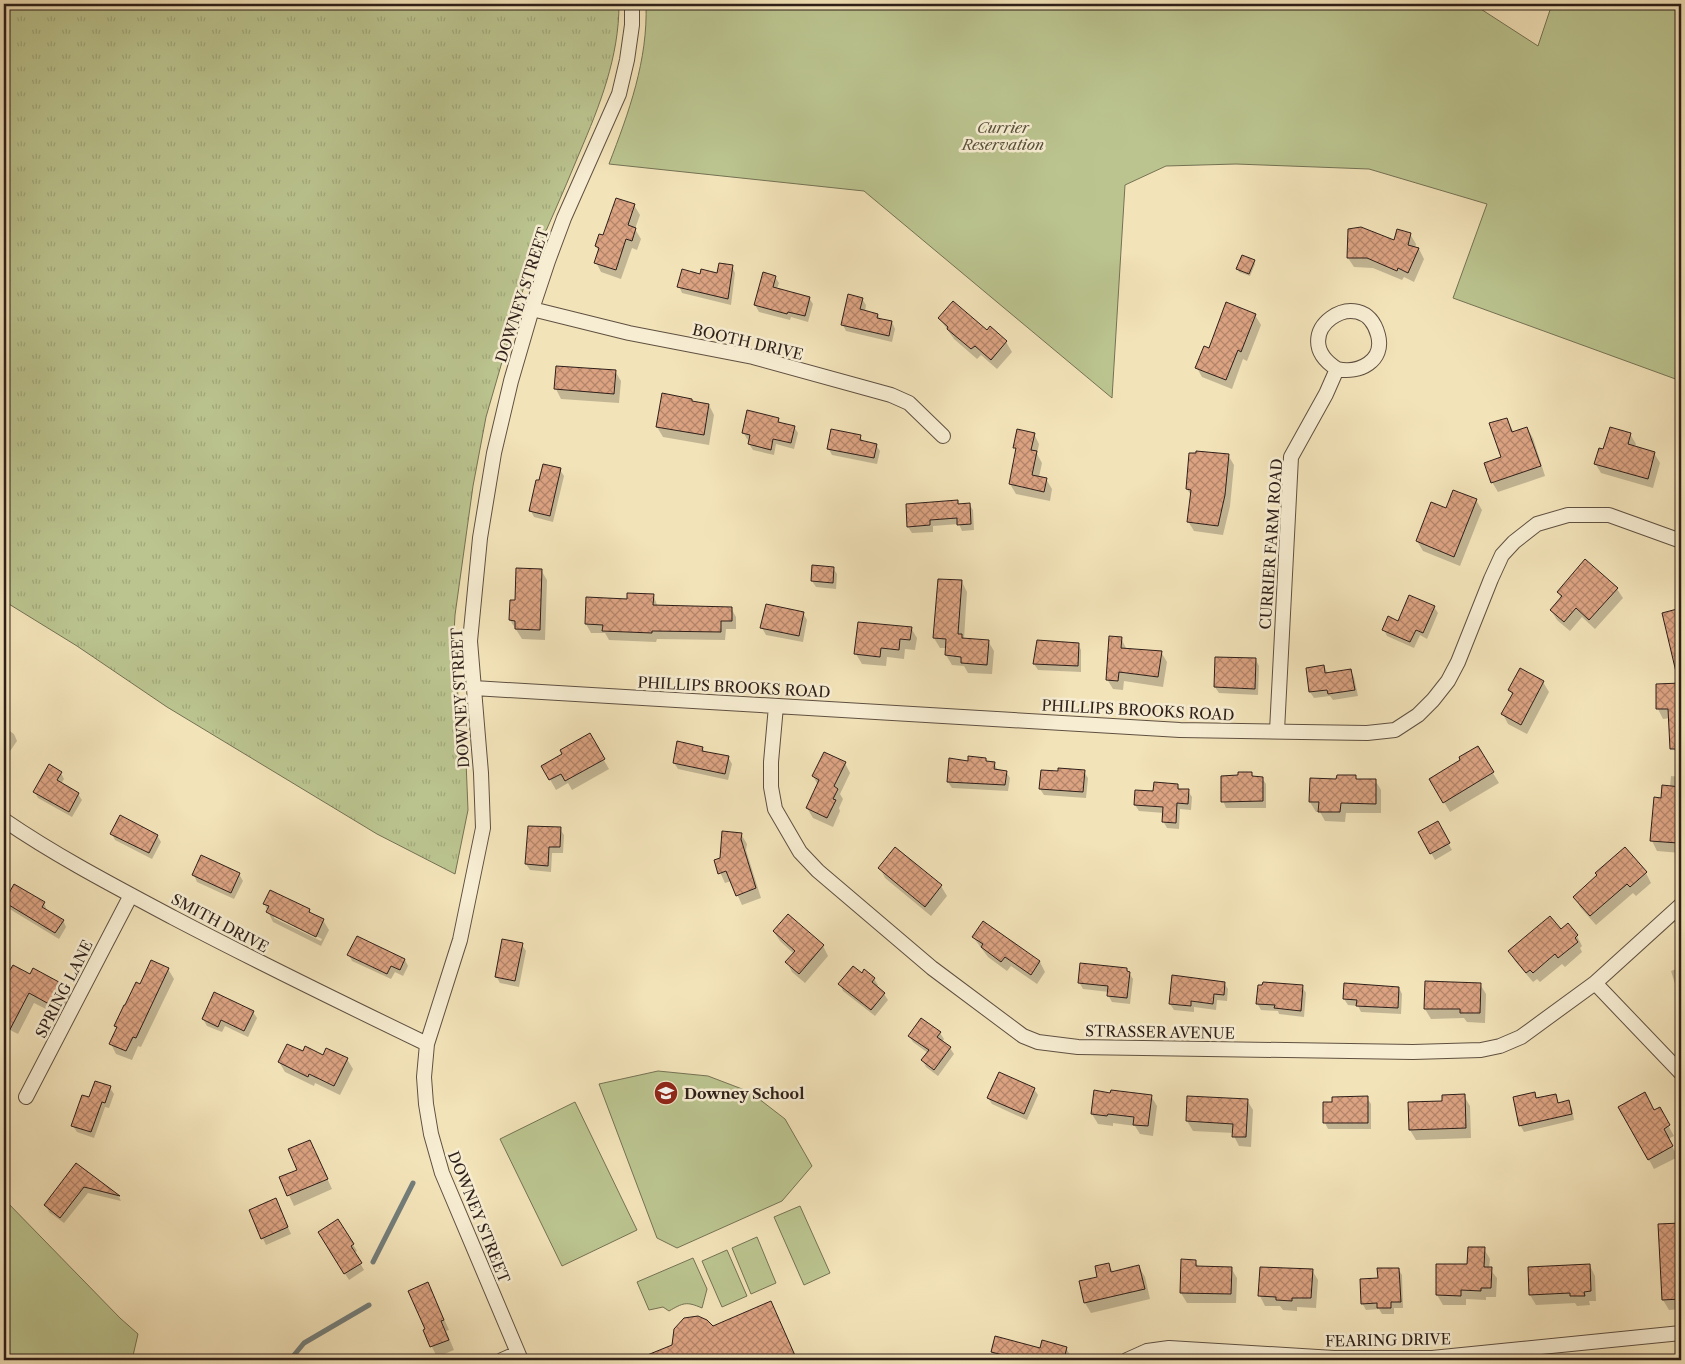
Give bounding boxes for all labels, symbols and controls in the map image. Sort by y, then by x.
park label: Currier Reservation [961,118,1044,154]
street label: DOWNEY STREET [491,225,553,365]
street label: BOOTH DRIVE [691,320,805,364]
street label: CURRIER FARM ROAD [1256,458,1286,630]
street label: DOWNEY STREET [447,627,473,769]
street label: PHILLIPS BROOKS ROAD [637,672,831,702]
street label: PHILLIPS BROOKS ROAD [1041,695,1235,725]
street label: SMITH DRIVE [168,889,272,957]
street label: SPRING LANE [31,937,97,1041]
street label: STRASSER AVENUE [1085,1021,1235,1043]
school or university icon: Downey School [653,1080,679,1106]
place label: Downey School [684,1084,804,1103]
street label: DOWNEY STREET [444,1148,514,1286]
street label: FEARING DRIVE [1325,1329,1451,1351]

